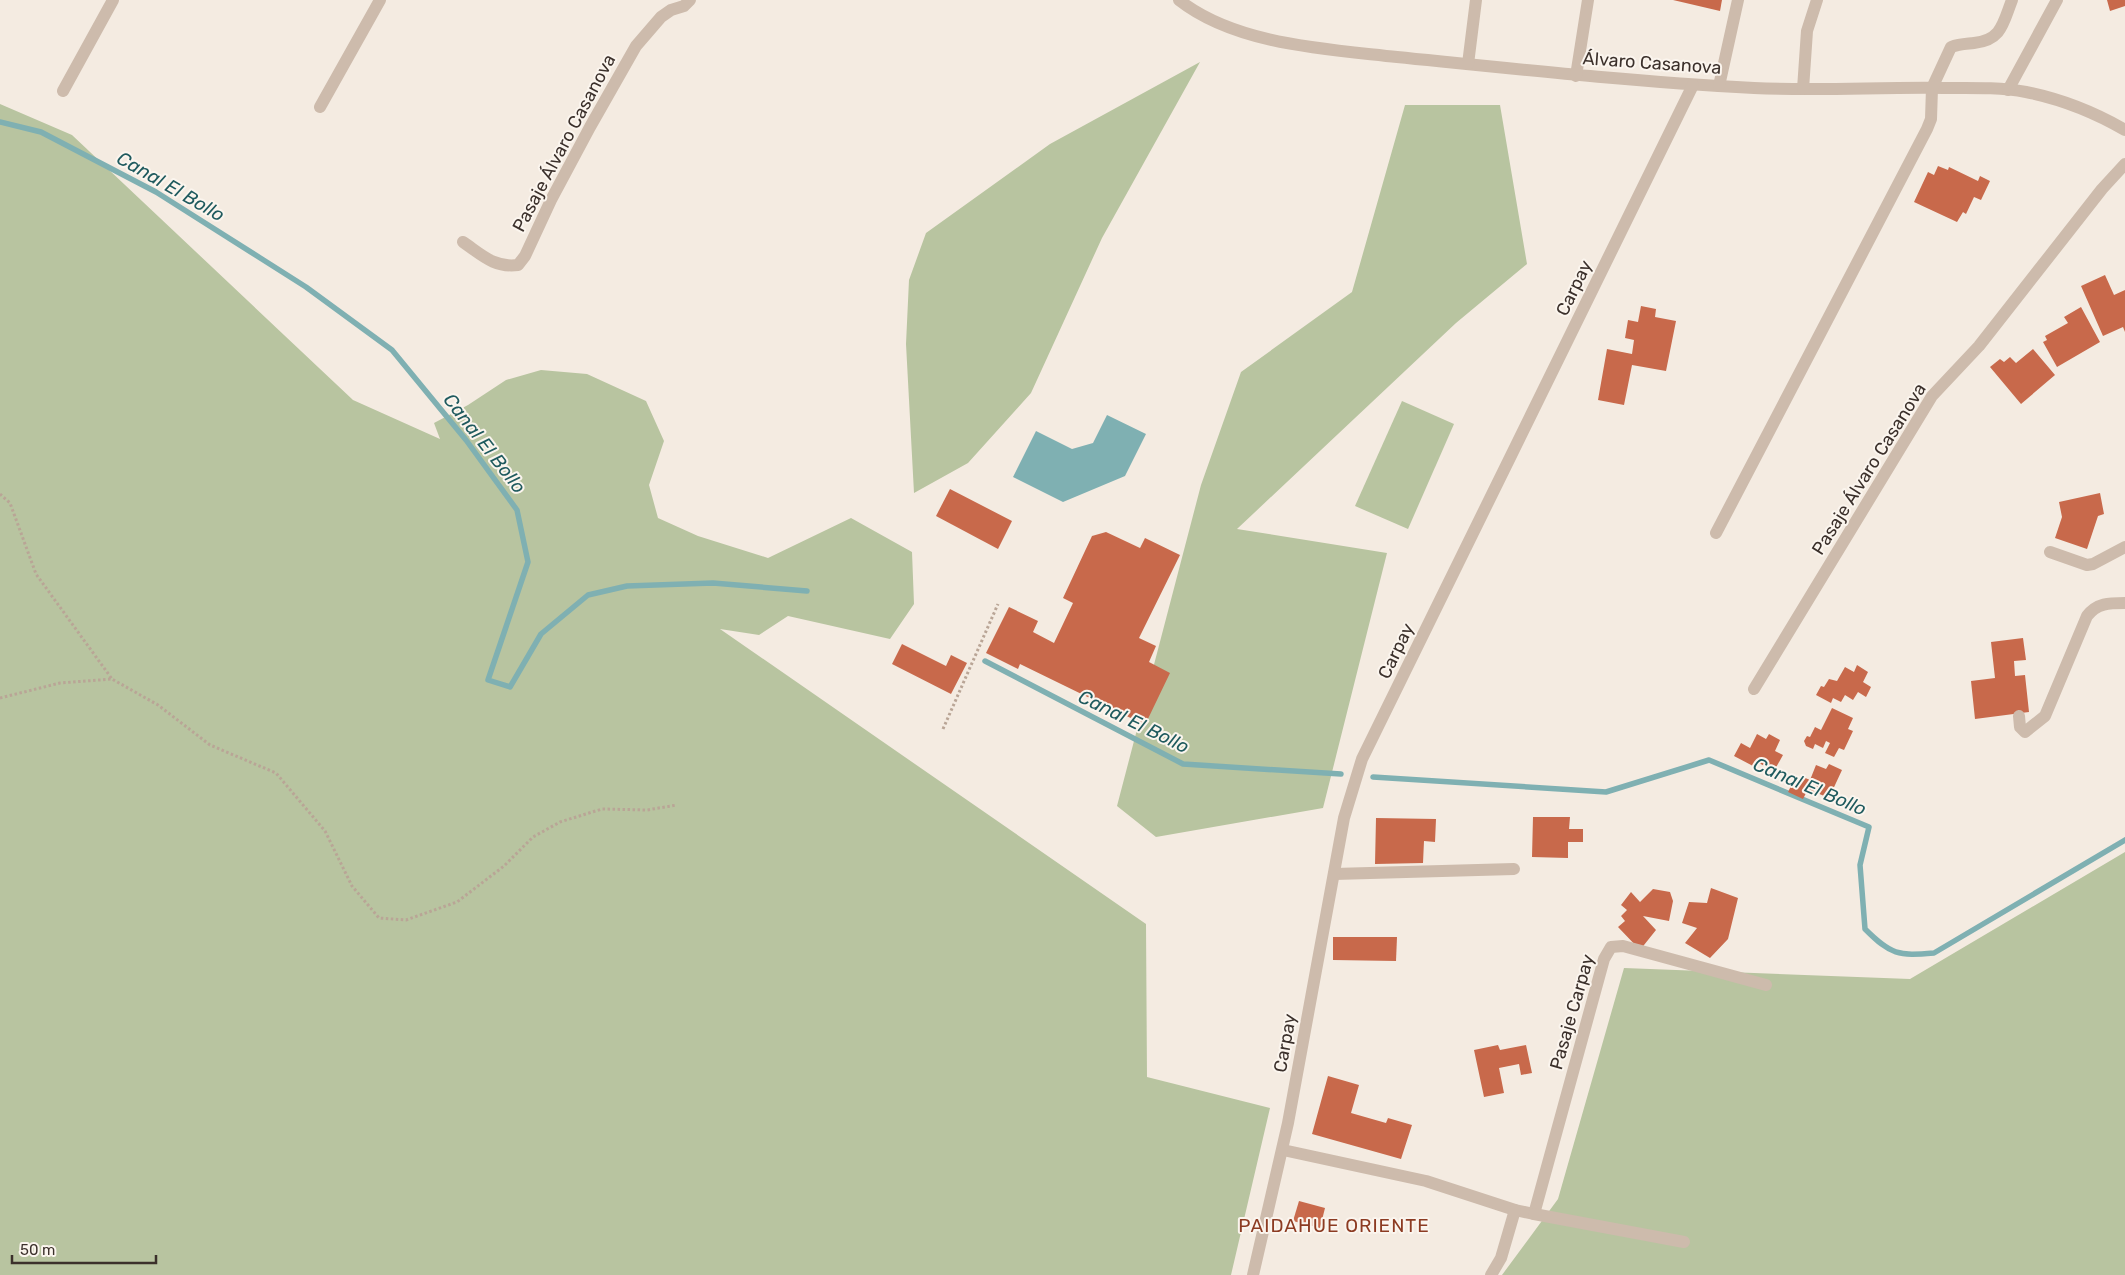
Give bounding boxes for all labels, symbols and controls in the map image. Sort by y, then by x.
street label: Álvaro Casanova [1582,47,1722,79]
street label: Pasaje Álvaro Casanova [508,50,620,236]
water label: Canal El Bollo [113,146,229,227]
street label: Carpay [1551,257,1597,319]
street label: Pasaje Álvaro Casanova [1807,379,1931,559]
water label: Canal El Bollo [438,389,531,498]
street label: Carpay [1373,620,1419,682]
water label: Canal El Bollo [1075,685,1193,758]
water label: Canal El Bollo [1750,752,1870,821]
street label: Pasaje Carpay [1545,952,1599,1072]
street label: Carpay [1269,1012,1301,1074]
district label: PAIDAHUE ORIENTE [1238,1214,1430,1237]
scale bar [12,1232,156,1264]
text: 50 m [20,1241,55,1259]

